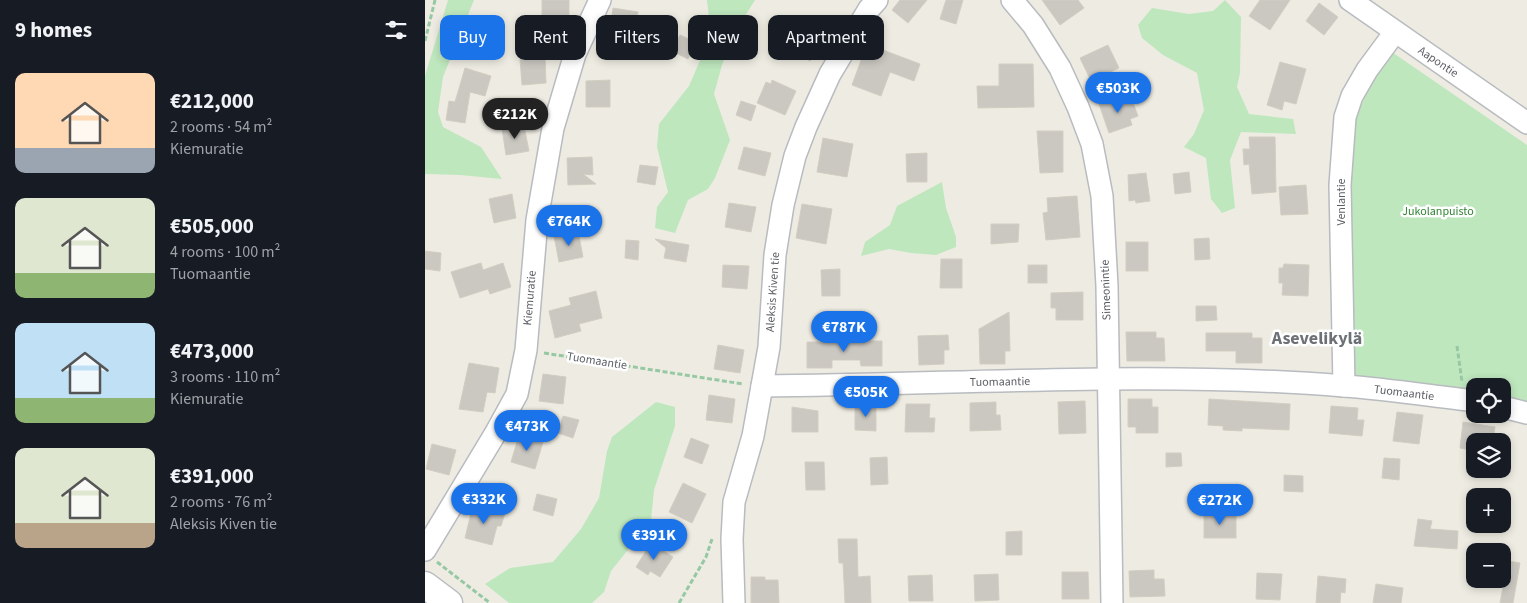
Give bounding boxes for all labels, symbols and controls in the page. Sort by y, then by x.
text: 9 homes [15,15,92,45]
chip: Buy [440,15,505,60]
chip: Rent [515,15,586,60]
chip: Filters [596,15,678,60]
chip: New [688,15,758,60]
chip: Apartment [768,15,884,60]
icon: filters [382,16,410,44]
street label: Aapontie [1414,42,1462,82]
pin: €503K [1083,72,1153,114]
text: €503K [1096,77,1140,99]
text: €212,000 [170,86,254,116]
icon: home [55,93,115,153]
pin: €212K [480,98,550,140]
text: €212K [493,103,537,125]
text: 2 rooms · 54 m² [170,116,272,138]
text: Kiemuratie [170,138,243,160]
street label: Venlantie [1333,178,1350,226]
park label: Jukolanpuisto [1402,203,1474,220]
pin: €764K [534,204,604,247]
text: €764K [547,210,591,232]
text: €505,000 [170,211,254,241]
icon: home [55,218,115,278]
text: 4 rooms · 100 m² [170,241,280,263]
street label: Aleksis Kiven tie [762,251,784,333]
street label: Simeonintie [1096,259,1116,321]
text: Tuomaantie [170,263,251,285]
street label: Kiemuratie [519,270,541,326]
pin: €787K [809,310,879,353]
text: €787K [822,316,866,338]
district label: Asevelikylä [1271,326,1362,351]
text: €473,000 [170,336,254,366]
icon: home [55,343,115,403]
street label: Tuomaantie [566,348,628,374]
text: 3 rooms · 110 m² [170,366,280,388]
street label: Tuomaantie [970,373,1030,391]
pin: €505K [831,376,901,418]
map controls [1466,378,1511,588]
button: locate [1466,378,1511,423]
text: €505K [844,381,888,403]
street label: Tuomaantie [1373,381,1435,405]
text: Kiemuratie [170,388,243,410]
pin: €473K [492,410,562,452]
text: €473K [505,415,549,437]
button: layers [1466,433,1511,478]
text: €391,000 [170,461,254,491]
icon: home [55,468,115,528]
pin: €332K [449,482,519,525]
pin: €272K [1185,484,1255,526]
text: €332K [462,488,506,510]
button: + [1466,488,1511,533]
text: €272K [1198,489,1242,511]
text: 2 rooms · 76 m² [170,491,272,513]
text: Aleksis Kiven tie [170,513,277,535]
pin: €391K [619,518,689,561]
text: €391K [632,524,676,546]
button: − [1466,543,1511,588]

